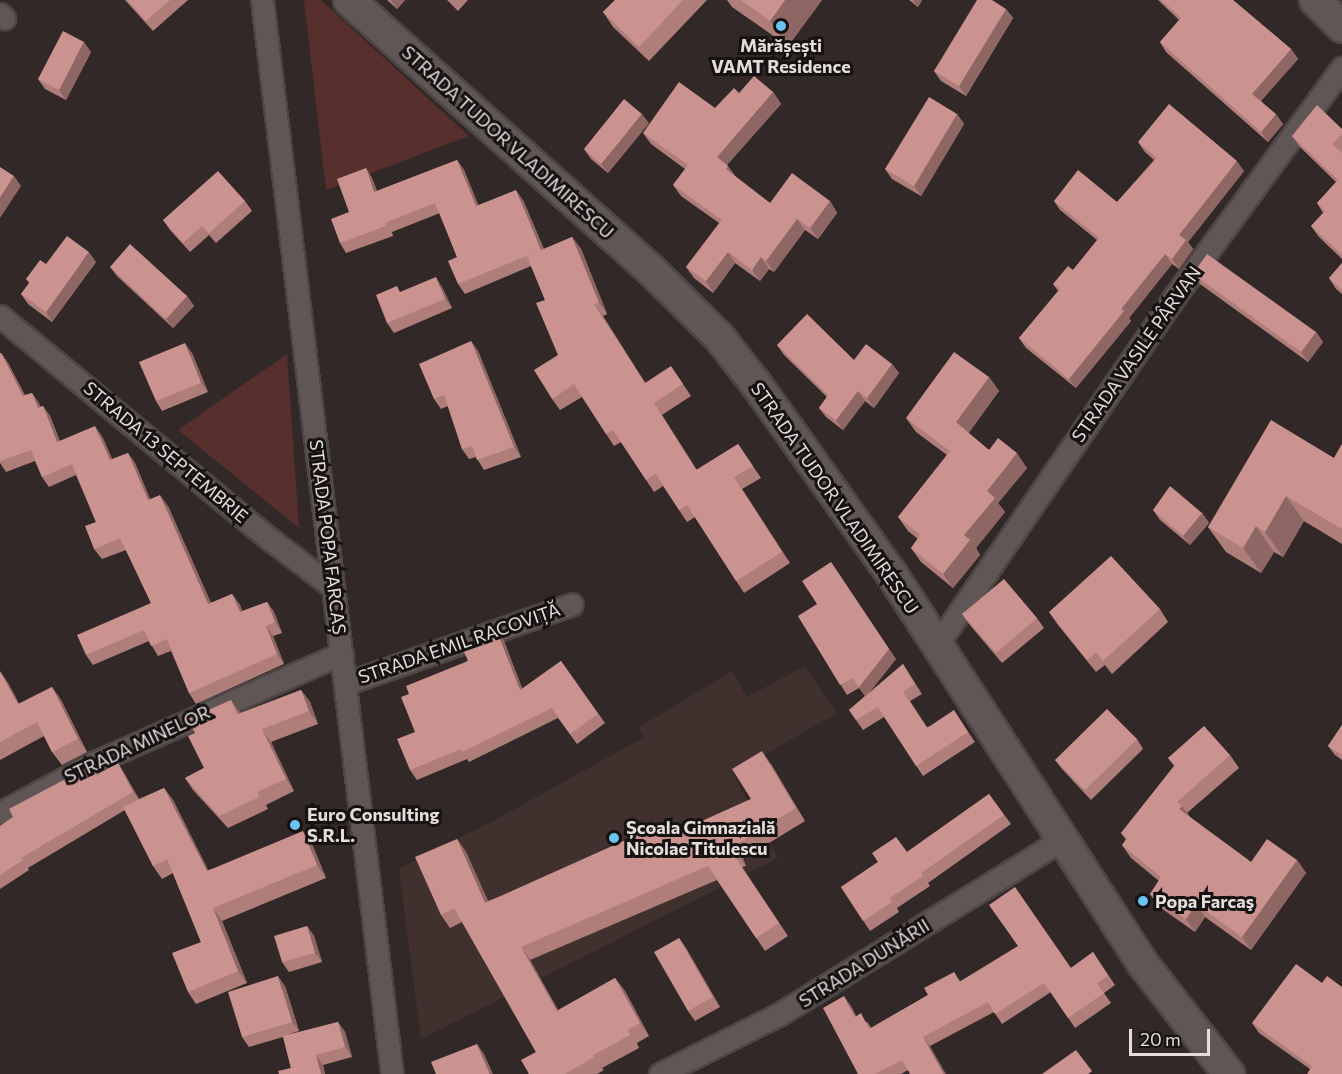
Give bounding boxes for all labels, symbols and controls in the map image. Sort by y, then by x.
marker: Mărășești VAMT Residence [774,19,788,33]
place label: Mărășești VAMT Residence [711,35,851,78]
street label: STRADA TUDOR VLADIMIRESCU [398,41,618,243]
street label: STRADA VASILE PÂRVAN [1067,262,1205,446]
street label: STRADA 13 SEPTEMBRIE [79,377,253,527]
street label: STRADA TUDOR VLADIMIRESCU [747,378,923,618]
street label: STRADA POPA FARCAȘ [305,438,351,636]
street label: STRADA EMIL RACOVIȚĂ [355,598,563,688]
street label: STRADA MINELOR [61,701,213,787]
place label: Euro Consulting S.R.L. [307,804,439,846]
place label: Școala Gimnazială Nicolae Titulescu [626,817,775,860]
marker: Euro Consulting S.R.L. [288,818,302,832]
marker: Școala Gimnazială Nicolae Titulescu [607,831,621,845]
place label: Popa Farcaş [1155,890,1254,912]
marker: Popa Farcaş [1136,894,1150,908]
street label: STRADA DUNĂRII [795,914,933,1012]
scale bar [1132,1017,1213,1055]
text: 20 m [1140,1028,1181,1050]

